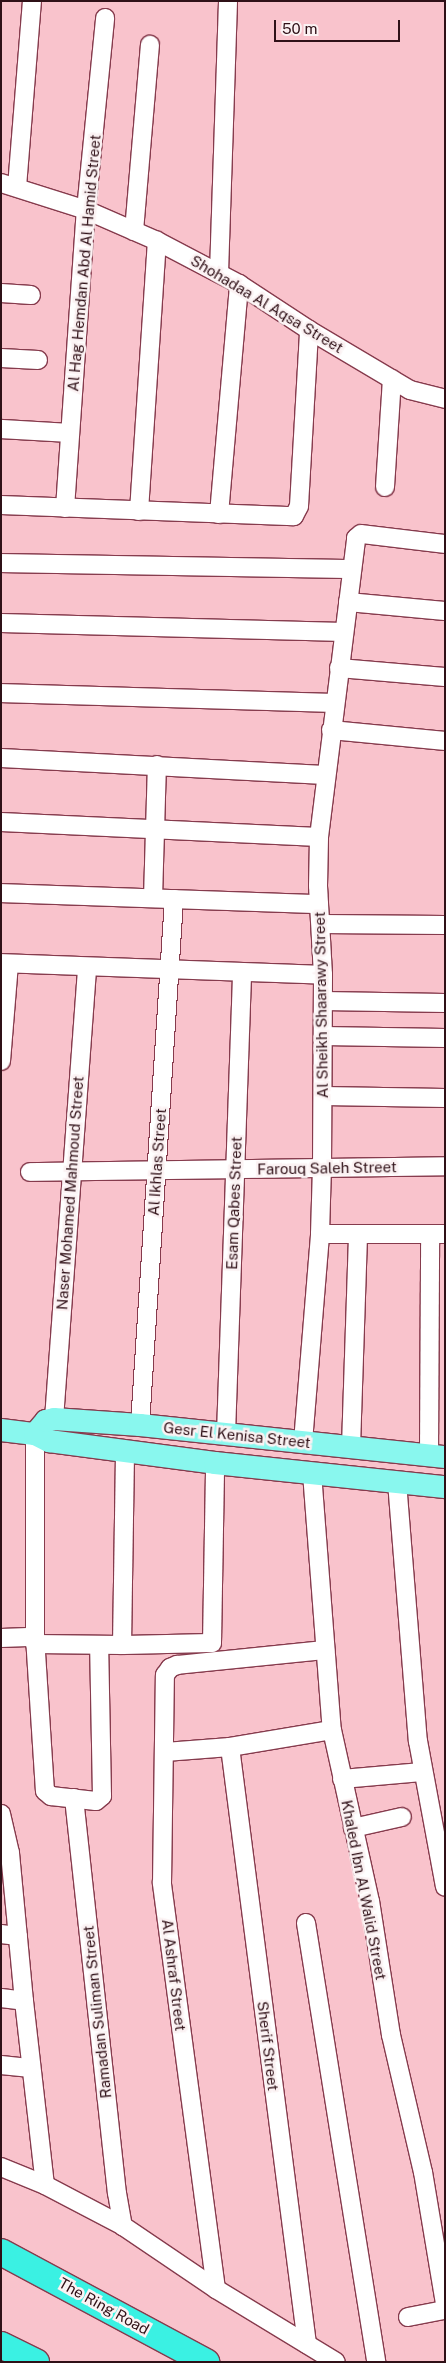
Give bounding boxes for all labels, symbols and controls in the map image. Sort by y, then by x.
scale bar [276,10,402,42]
text: 50 m [282,20,317,37]
street label: Al Hag Hemdan Abd Al Hamid Street [64,134,104,392]
street label: Shohadaa Al Aqsa Street [187,251,347,357]
street label: Al Sheikh Shaarawy Street [310,911,332,1099]
street label: Naser Mohamed Mahmoud Street [53,1075,87,1311]
street label: Al Ikhlas Street [144,1108,170,1216]
street label: Esam Qabes Street [223,1136,245,1270]
street label: Farouq Saleh Street [257,1158,397,1178]
street label: Gesr El Kenisa Street [163,1418,311,1452]
street label: Khaled Ibn Al Walid Street [338,1798,390,1982]
street label: Al Ashraf Street [158,1918,190,2032]
street label: Ramadan Suliman Street [79,1925,115,2099]
street label: Sherif Street [254,2000,282,2092]
street label: The Ring Road [56,2274,152,2338]

